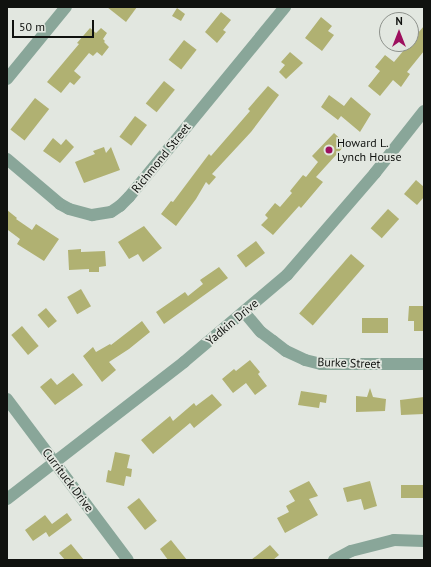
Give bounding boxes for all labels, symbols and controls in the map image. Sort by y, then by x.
scale bar [14,12,96,38]
north arrow [379,12,419,52]
text: N [395,14,403,28]
text: 50 m [19,19,45,34]
street label: Richmond Street [129,120,193,196]
place label: Howard L. Lynch House [337,136,401,164]
marker: Howard L. Lynch House [324,145,334,155]
street label: Yadkin Drive [203,296,261,348]
street label: Burke Street [317,355,381,371]
street label: Currituck Drive [39,445,97,515]

